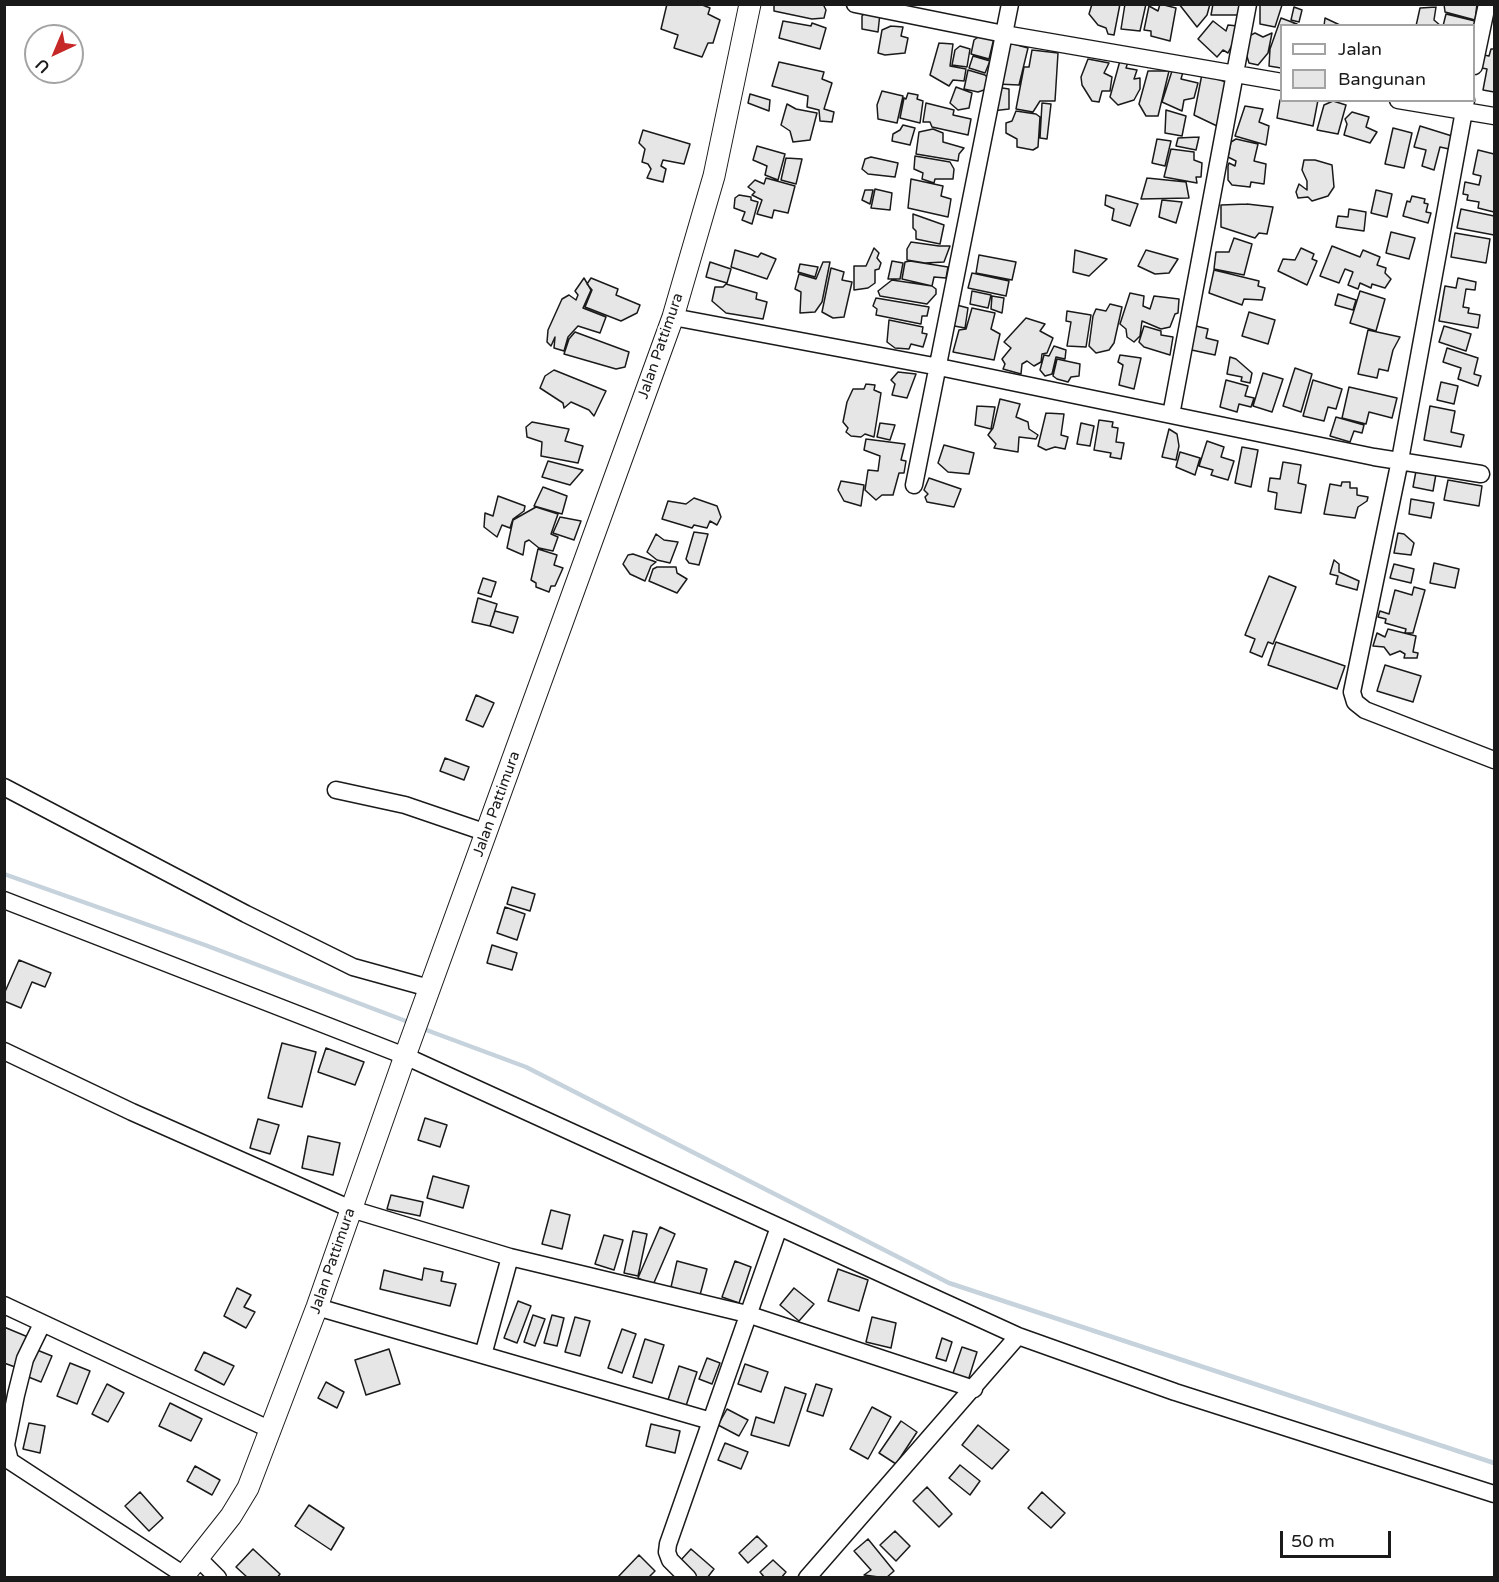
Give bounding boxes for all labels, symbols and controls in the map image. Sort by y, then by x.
north arrow [24,24,84,84]
legend [1280,24,1475,102]
text: Jalan [1338,38,1382,60]
text: U [32,54,54,77]
text: Bangunan [1338,68,1426,90]
street label: Jalan Pattimura [634,291,688,401]
street label: Jalan Pattimura [470,749,524,859]
street label: Jalan Pattimura [306,1206,360,1316]
scale bar [1283,1519,1394,1557]
text: 50 m [1291,1530,1335,1552]

